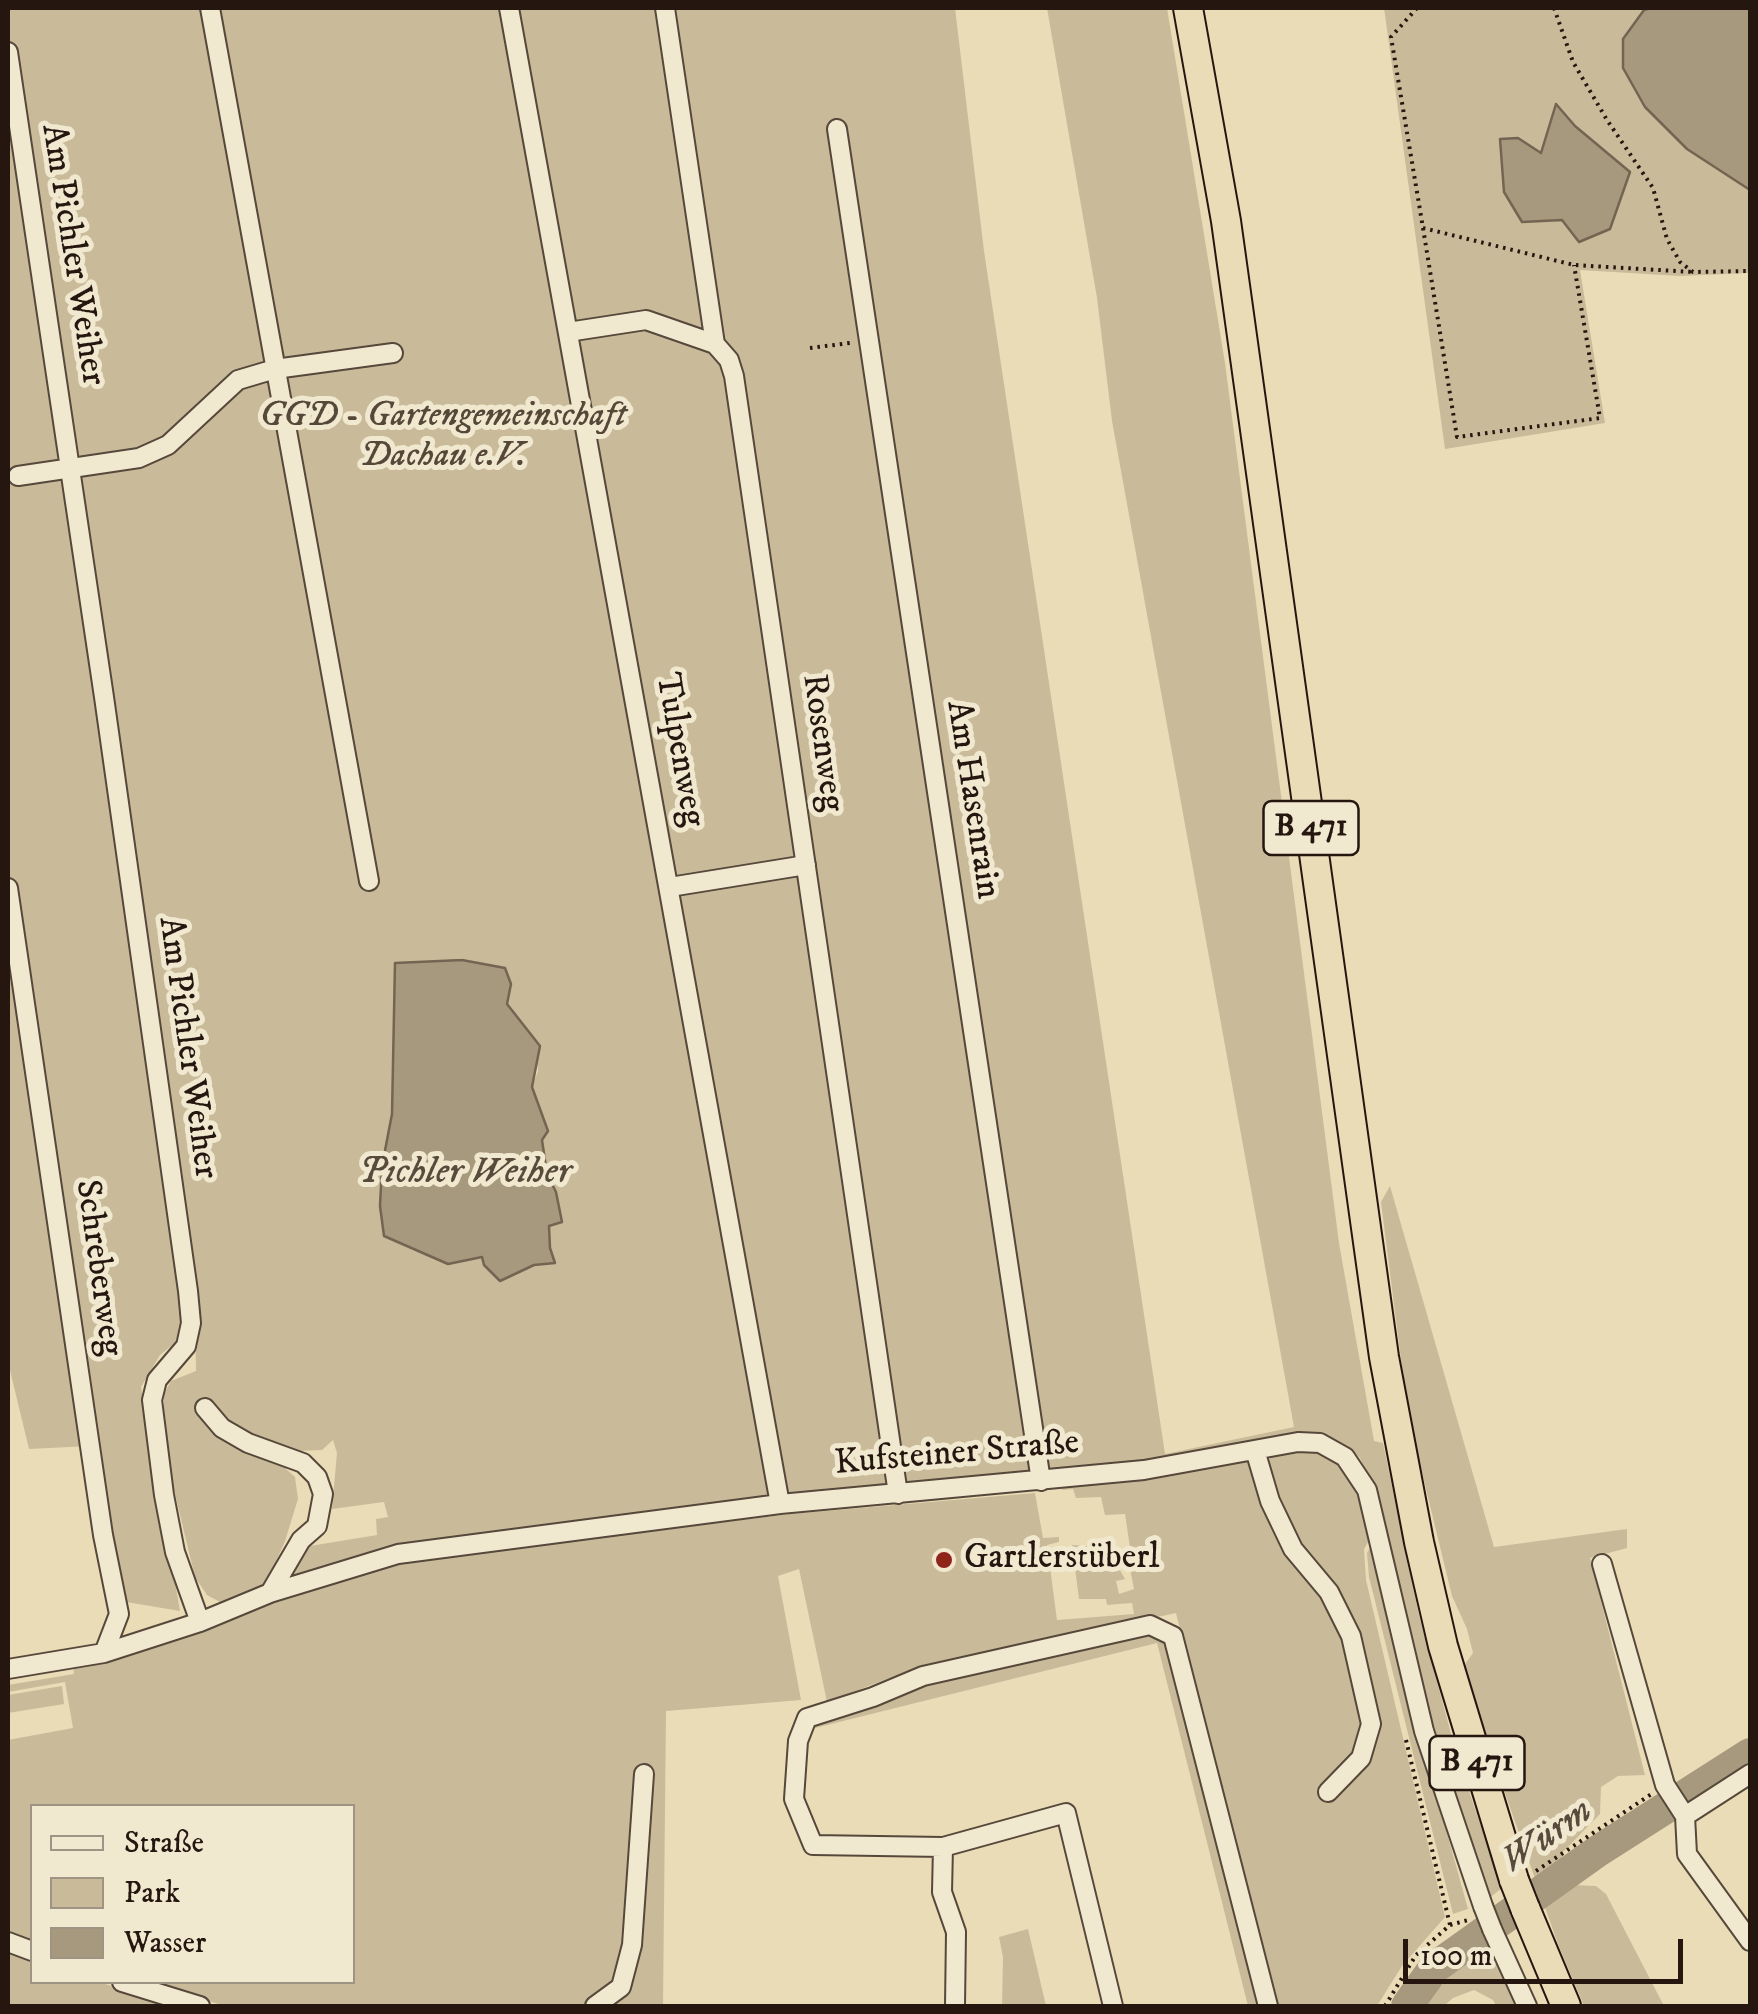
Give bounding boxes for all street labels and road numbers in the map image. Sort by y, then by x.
street label: Am Pichler Weiher [30,121,112,389]
street label: Tulpenweg [644,670,712,830]
street label: Rosenweg [791,672,851,814]
street label: Am Hasenrain [935,698,1007,902]
road number: B 471 [1264,801,1358,855]
street label: Am Pichler Weiher [147,914,225,1182]
street label: Schreberweg [64,1177,130,1359]
street label: Kufsteiner Straße [833,1423,1081,1487]
road number: B 471 [1430,1736,1524,1790]

